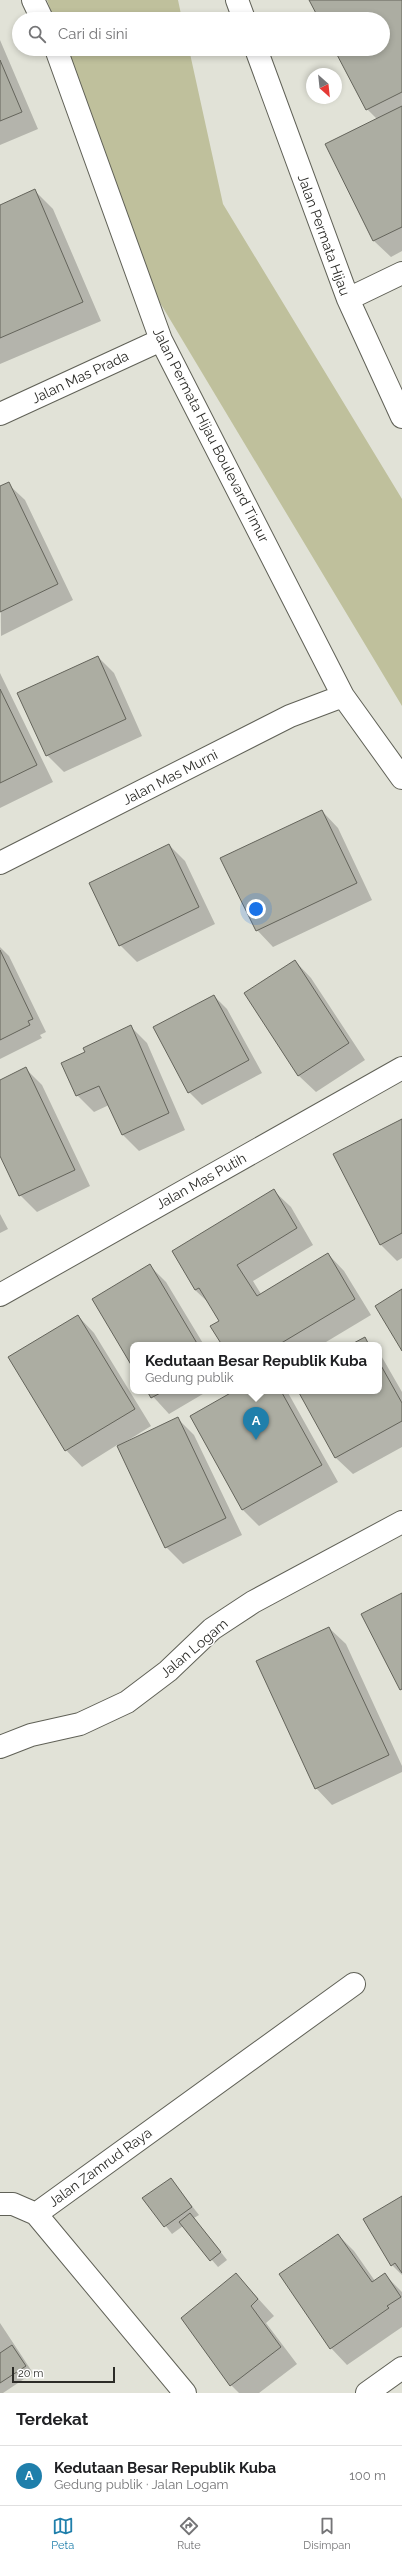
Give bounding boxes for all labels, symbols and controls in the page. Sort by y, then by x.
search box [12,12,390,56]
icon: search [26,23,48,45]
text: Cari di sini [58,25,128,43]
north arrow [306,68,342,104]
street label: Jalan Permata Hijau [295,172,353,298]
street label: Jalan Permata Hijau Boulevard Timur [150,325,272,545]
street label: Jalan Mas Prada [29,348,131,406]
street label: Jalan Mas Murni [120,746,220,808]
your location [246,899,266,919]
street label: Jalan Mas Putih [153,1150,249,1212]
popup [130,1342,382,1394]
text: Kedutaan Besar Republik Kuba [145,1352,367,1370]
text: Gedung publik [145,1370,234,1385]
pin: A [243,1407,269,1440]
street label: Jalan Logam [157,1615,231,1681]
street label: Jalan Zamrud Raya [45,2124,155,2210]
scale bar [12,2365,115,2384]
text: 20 m [18,2367,43,2380]
text: Terdekat [16,2409,88,2429]
text: Kedutaan Besar Republik Kuba [54,2459,276,2477]
text: A [25,2468,33,2483]
text: 100 m [349,2468,386,2483]
text: Gedung publik · Jalan Logam [54,2477,228,2492]
tab: Peta [51,2515,74,2552]
tab: Rute [177,2515,201,2552]
tab: Disimpan [303,2515,351,2552]

